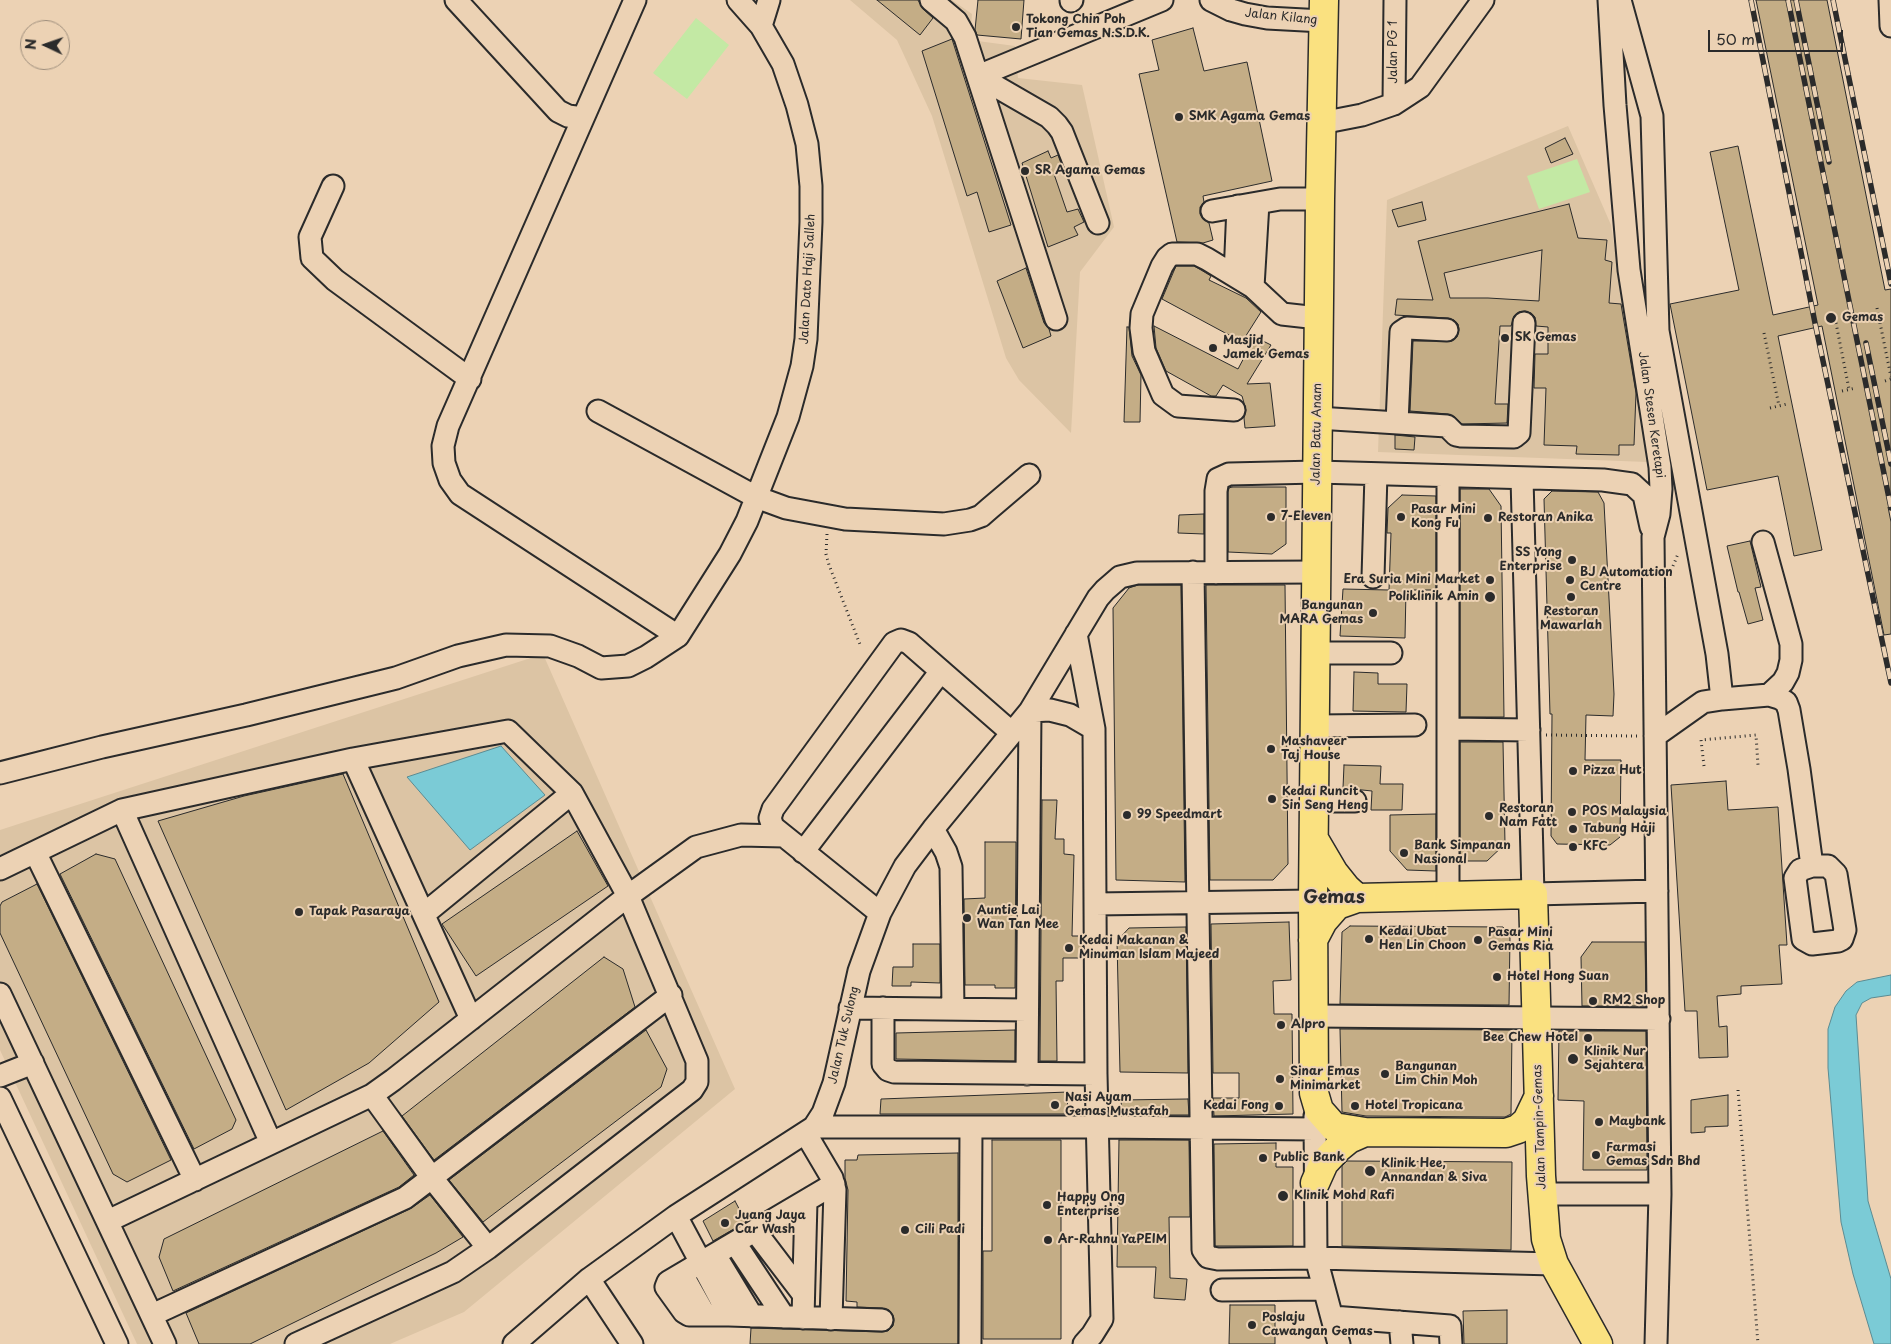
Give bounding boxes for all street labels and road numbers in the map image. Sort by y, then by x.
street label: Jalan Kilang [1244,6,1318,28]
street label: Jalan PG 1 [1387,21,1401,83]
street label: Jalan Dato Haji Salleh [797,213,819,345]
street label: Jalan Stesen Keretapi [1635,351,1667,479]
street label: Jalan Batu Anam [1309,383,1325,485]
street label: Jalan Tuk Sulong [826,985,862,1085]
street label: Jalan Tampin-Gemas [1531,1064,1549,1190]

